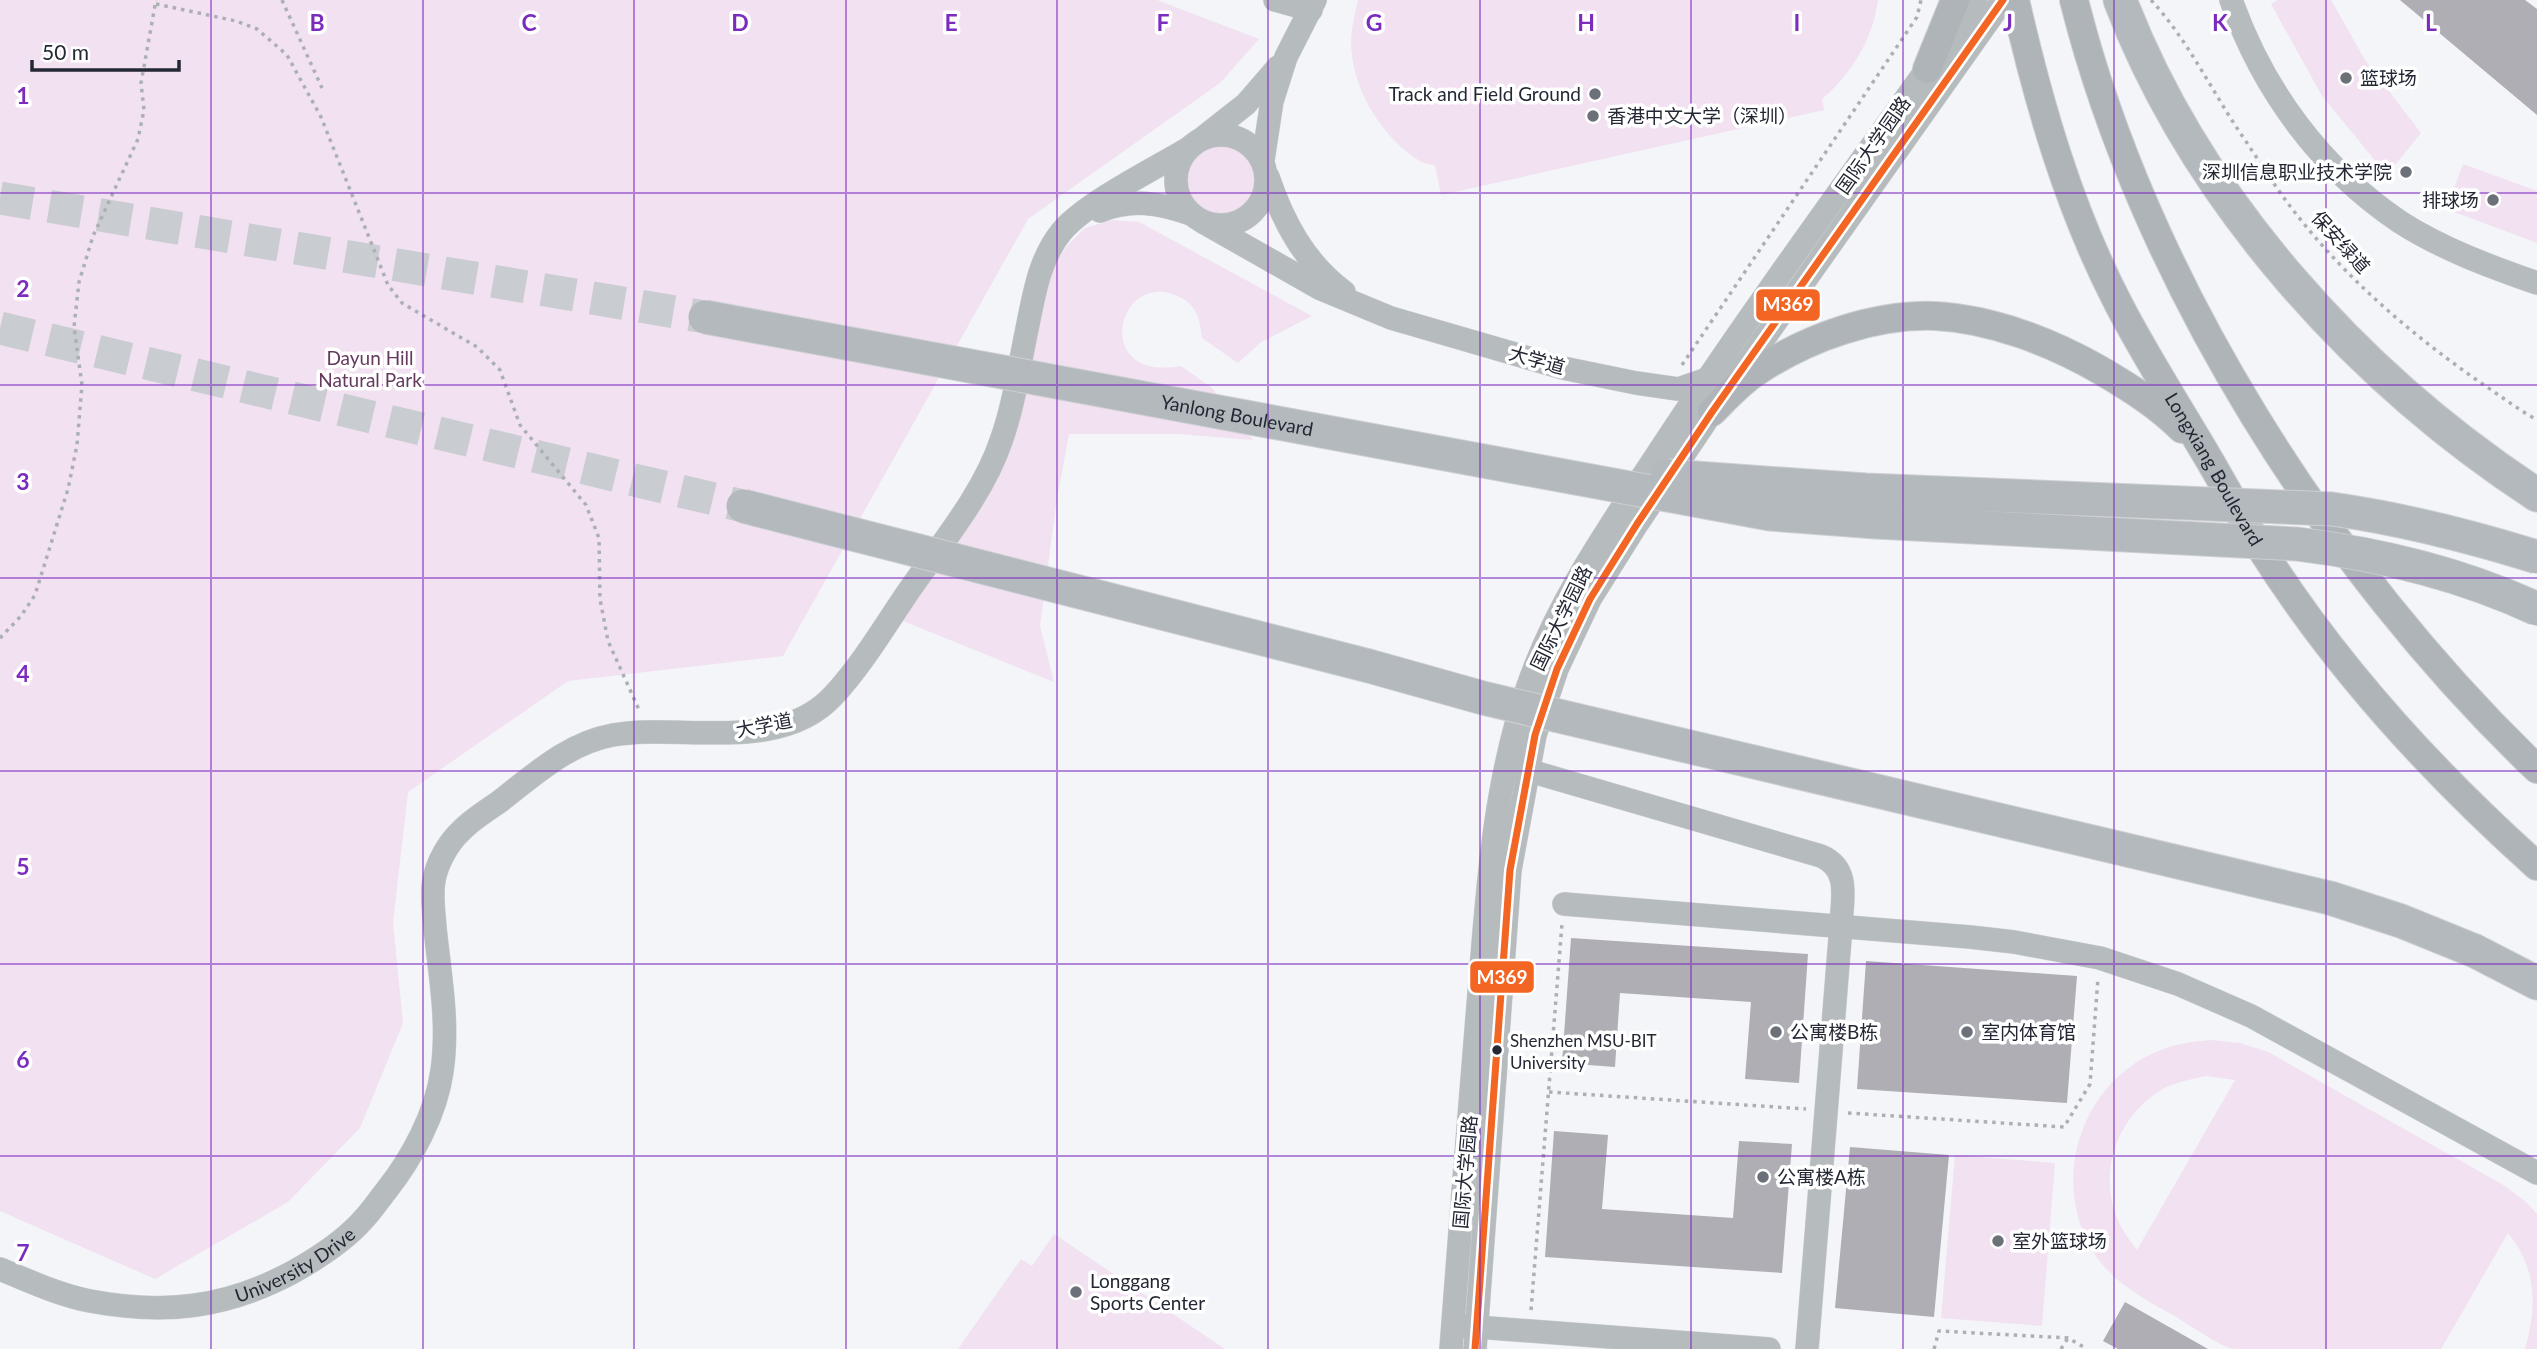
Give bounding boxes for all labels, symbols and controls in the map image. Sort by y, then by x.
text: B [309,8,325,36]
text: C [521,8,537,36]
text: D [731,8,749,36]
text: E [944,8,958,36]
text: F [1156,8,1170,36]
text: G [1366,8,1382,36]
text: H [1577,8,1595,36]
text: I [1794,8,1800,36]
text: J [2003,8,2013,36]
text: K [2212,8,2228,36]
text: L [2425,8,2437,36]
scale bar [32,28,178,72]
text: 50 m [42,39,89,64]
place label: 篮球场 [2360,66,2417,89]
marker: 篮球场 [2338,70,2354,86]
text: 1 [16,81,30,109]
place label: Track and Field Ground [1388,82,1581,105]
marker: Track and Field Ground [1587,86,1603,102]
street label: 国际大学园路 [1830,91,1915,198]
place label: 香港中文大学（深圳） [1607,104,1797,127]
marker: 香港中文大学（深圳） [1585,108,1601,124]
place label: 深圳信息职业技术学院 [2202,160,2392,183]
marker: 深圳信息职业技术学院 [2398,164,2414,180]
place label: 排球场 [2422,188,2479,211]
marker: 排球场 [2485,192,2501,208]
street label: 保安绿道 [2307,206,2375,278]
text: 2 [16,274,30,302]
line badge: M369 [1755,288,1821,322]
text: M369 [1762,292,1814,315]
street label: 大学道 [1507,341,1568,378]
park label: Dayun Hill Natural Park [318,346,422,391]
street label: Longxiang Boulevard [2161,388,2268,550]
street label: Yanlong Boulevard [1159,390,1315,440]
text: 3 [16,467,30,495]
street label: 国际大学园路 [1525,562,1596,674]
text: 4 [16,659,30,687]
street label: 大学道 [734,708,794,741]
text: 5 [16,852,30,880]
line badge: M369 [1469,960,1535,994]
text: M369 [1476,965,1528,988]
place label: 公寓楼B栋 [1790,1020,1878,1043]
place label: 室内体育馆 [1981,1020,2076,1043]
marker: 公寓楼B栋 [1768,1024,1784,1040]
marker: 室内体育馆 [1959,1024,1975,1040]
place label: Shenzhen MSU-BIT University [1510,1030,1657,1073]
marker: Shenzhen MSU-BIT University [1490,1043,1504,1057]
text: 6 [16,1045,30,1073]
street label: 国际大学园路 [1448,1114,1481,1230]
place label: 公寓楼A栋 [1777,1165,1866,1188]
marker: 公寓楼A栋 [1755,1169,1771,1185]
street label: University Drive [232,1222,359,1307]
place label: 室外篮球场 [2012,1229,2107,1252]
marker: 室外篮球场 [1990,1233,2006,1249]
text: 7 [16,1238,30,1266]
place label: Longgang Sports Center [1090,1269,1205,1314]
marker: Longgang Sports Center [1068,1284,1084,1300]

